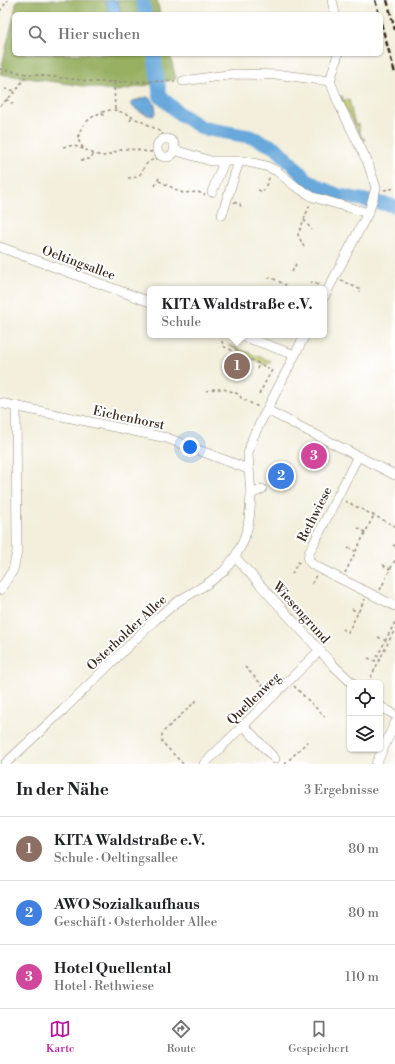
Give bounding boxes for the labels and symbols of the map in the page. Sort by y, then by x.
street label: Oeltingsallee [40,242,118,284]
pin: 1 [224,351,250,381]
street label: Eichenhorst [91,403,166,433]
your location [180,437,200,457]
pin: 3 [301,441,327,471]
pin: 2 [268,461,294,491]
street label: Rethwiese [294,484,336,545]
street label: Wiesengrund [269,578,334,647]
street label: Osterholder Allee [83,591,170,674]
street label: Quellenweg [224,669,284,728]

